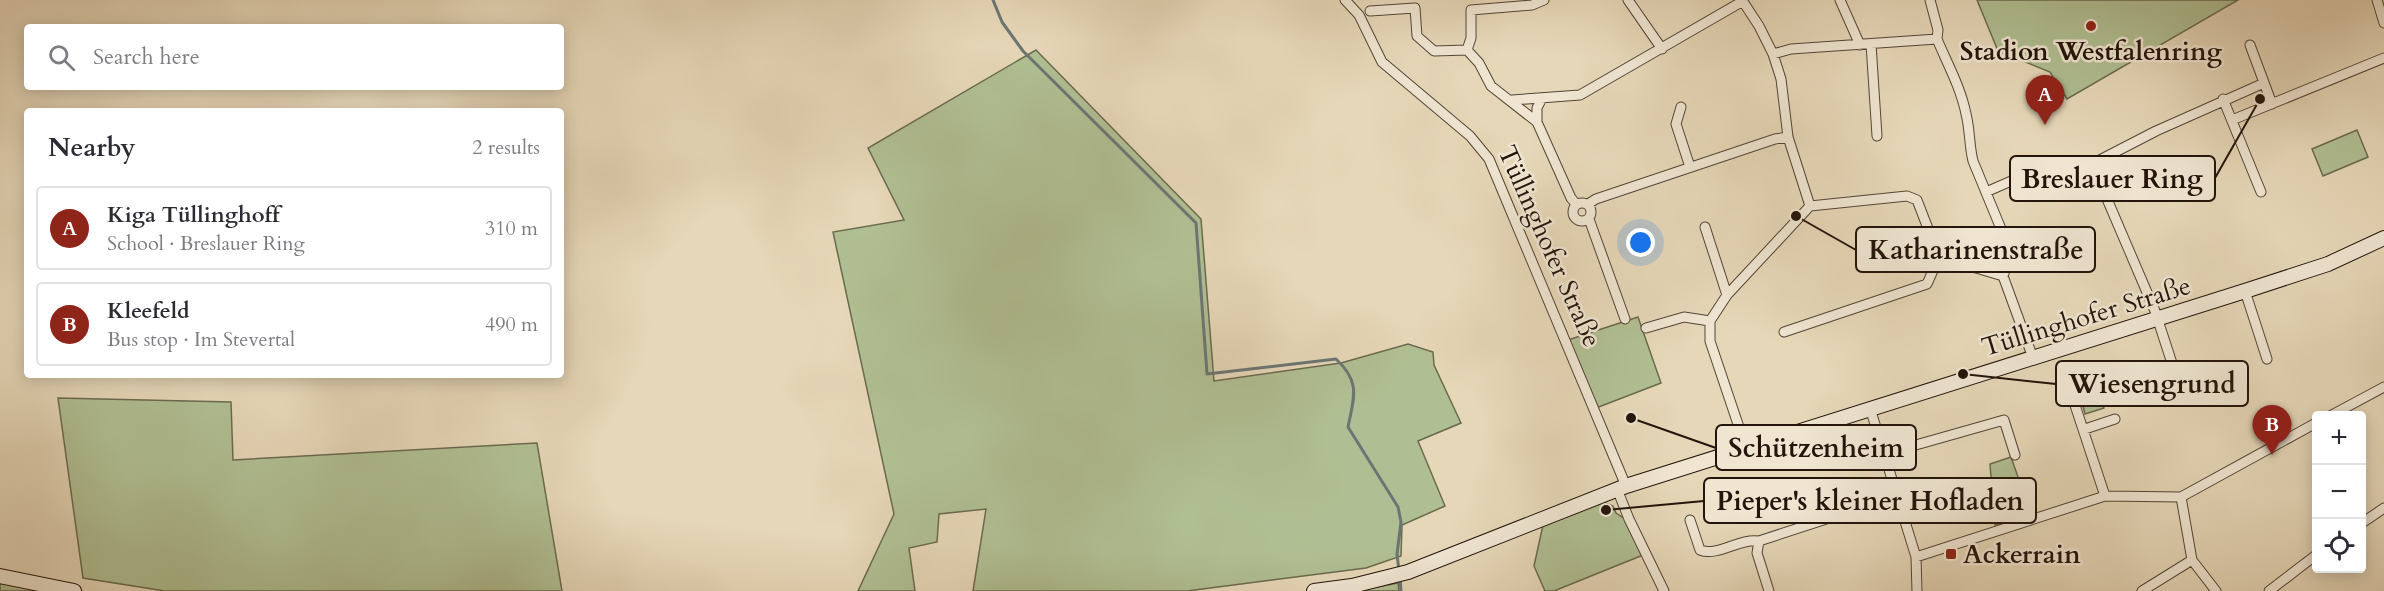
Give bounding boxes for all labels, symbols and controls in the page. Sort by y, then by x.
marker: Stadion Westfalenring [2084,19,2098,33]
search box [24,24,564,90]
place label: Stadion Westfalenring [1960,34,2223,69]
icon: search [45,41,78,74]
text: Search here [93,42,200,72]
pin: A [2026,76,2064,125]
text: Nearby [48,130,136,165]
text: 2 results [472,134,540,161]
street label: Tüllinghofer Straße [1489,140,1610,352]
callout: Breslauer Ring [2010,156,2215,201]
text: Breslauer Ring [2021,161,2204,198]
text: Kiga Tüllinghoff [107,200,280,230]
text: A [62,215,77,242]
text: 310 m [485,215,538,242]
callout: Katharinenstraße [1856,227,2095,272]
your location [1626,228,1655,257]
text: School · Breslauer Ring [107,230,305,257]
text: Katharinenstraße [1868,232,2084,269]
street label: Tüllinghofer Straße [1977,268,2195,365]
text: Kleefeld [107,296,190,326]
text: B [62,311,77,338]
text: 490 m [485,311,538,338]
text: Bus stop · Im Stevertal [107,326,295,353]
callout: Wiesengrund [2056,361,2248,406]
text: Wiesengrund [2067,366,2236,403]
pin: B [2252,406,2292,455]
map controls [2312,411,2366,573]
button: + [2312,411,2366,465]
callout: Schützenheim [1716,425,1916,470]
text: Schützenheim [1728,430,1904,467]
button: − [2312,465,2366,519]
callout: Pieper's kleiner Hofladen [1704,478,2036,523]
text: Pieper's kleiner Hofladen [1716,483,2025,520]
button: locate [2312,519,2366,573]
place label: Ackerrain [1963,537,2081,572]
marker: Ackerrain [1944,547,1958,561]

